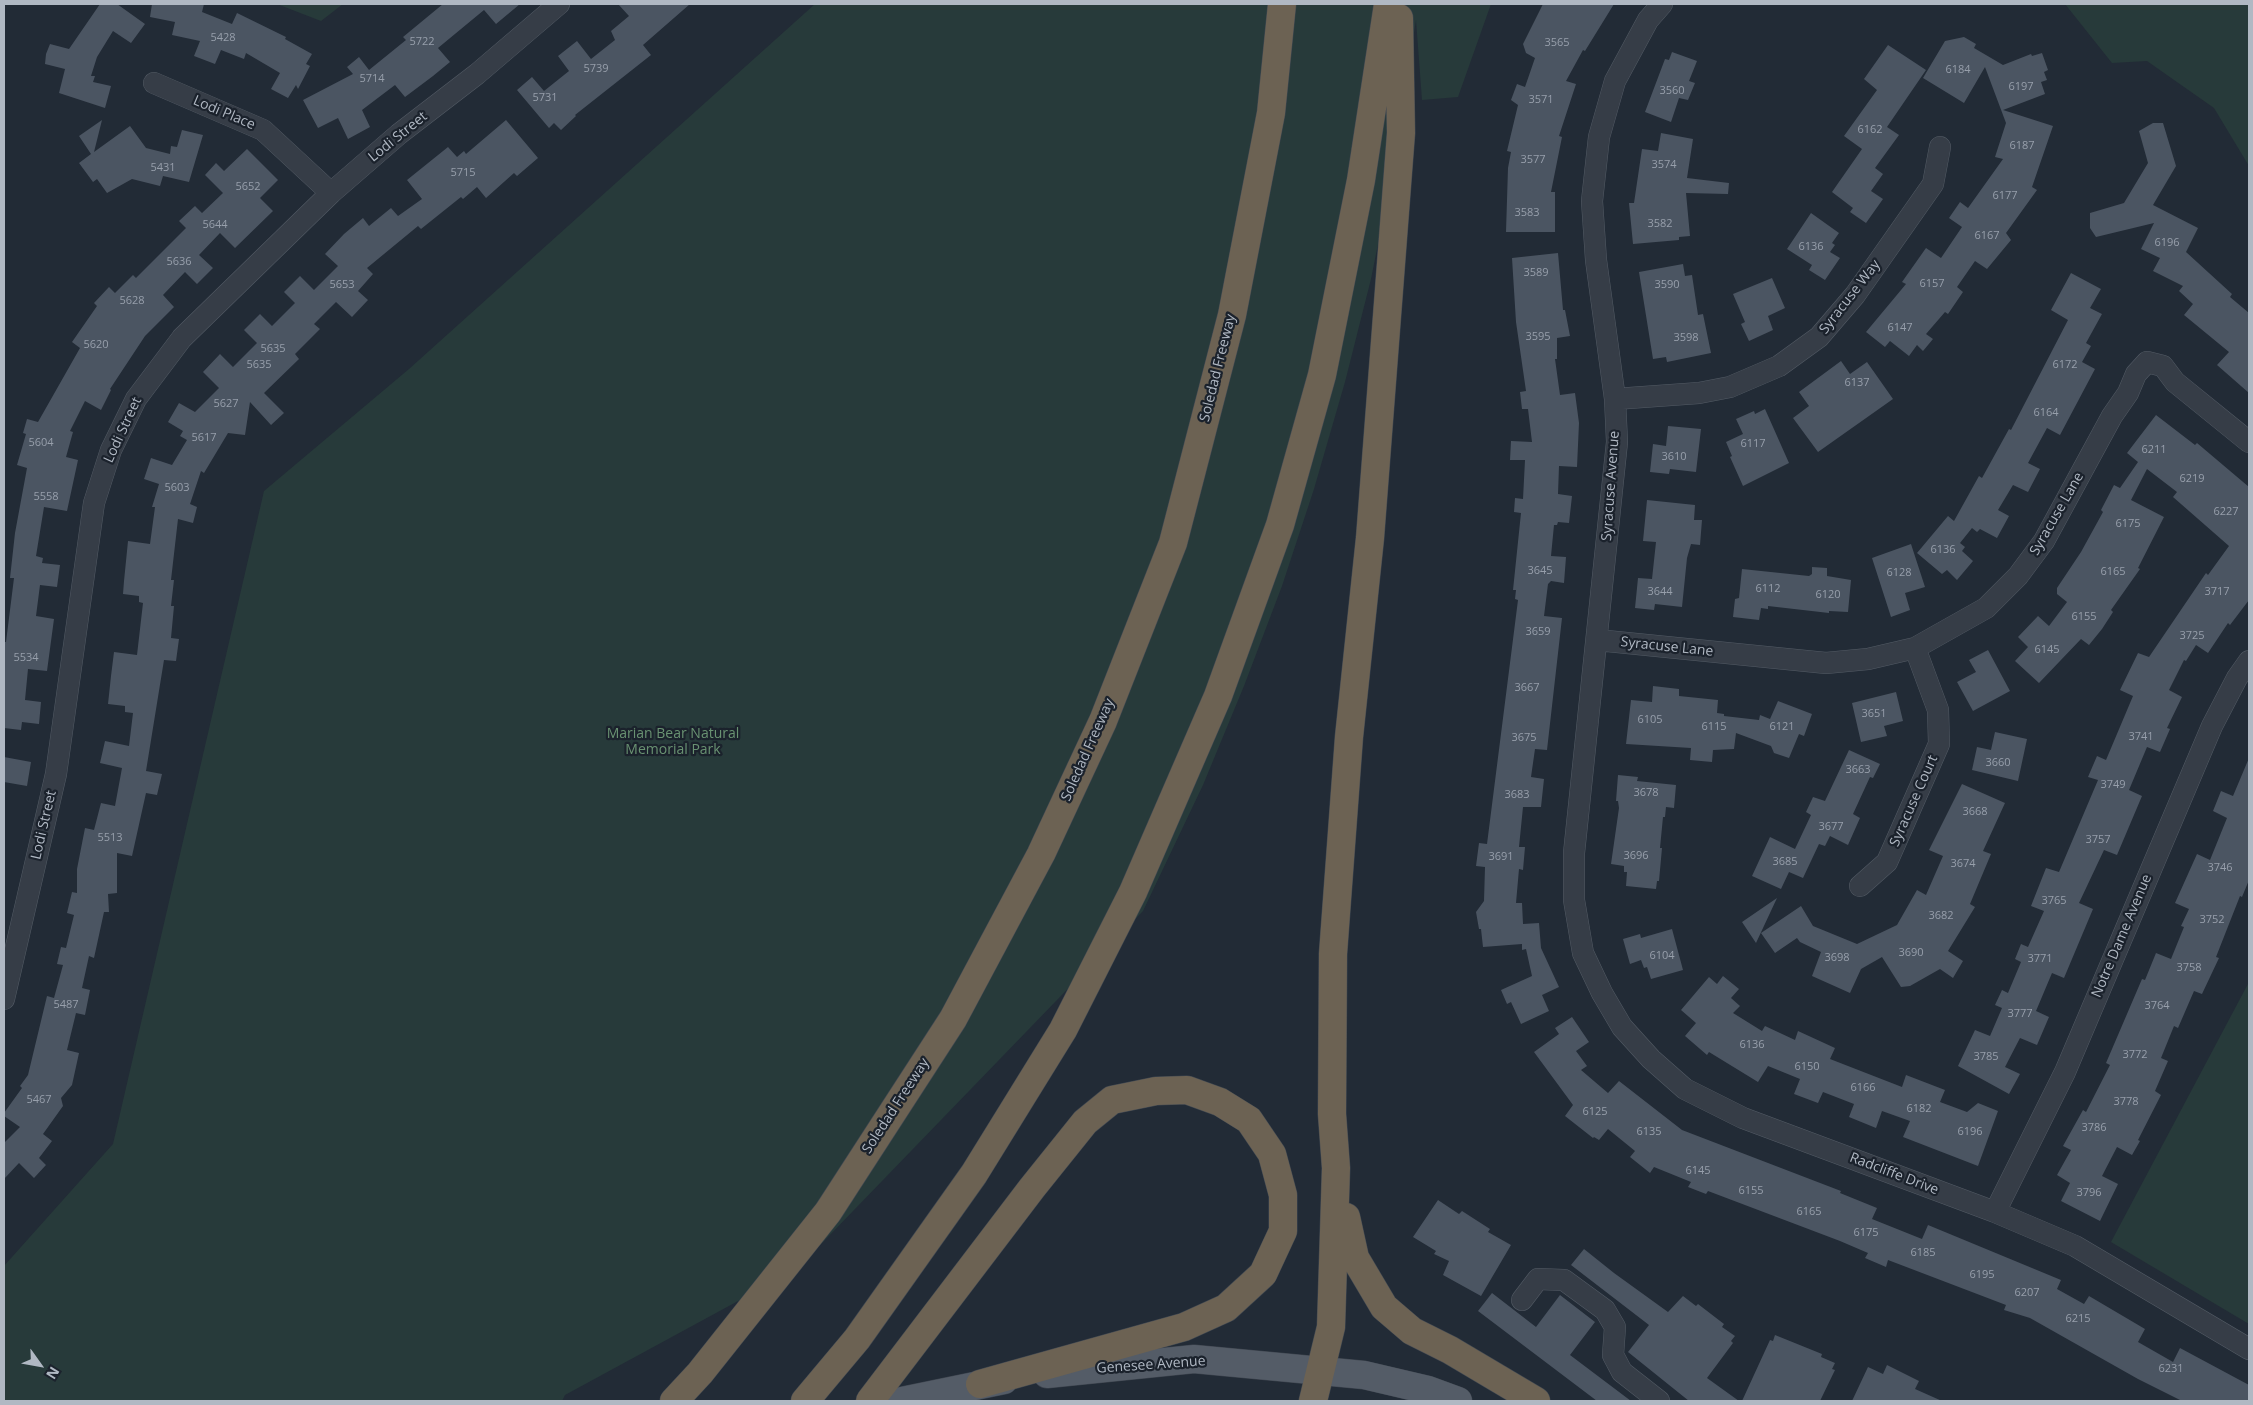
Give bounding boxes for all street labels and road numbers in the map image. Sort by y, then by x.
street label: Lodi Place [190,92,258,134]
street label: Lodi Street [365,108,431,166]
street label: Syracuse Way [1816,257,1884,337]
street label: Soledad Freeway [1197,312,1239,424]
street label: Lodi Street [100,394,146,466]
street label: Syracuse Avenue [1599,430,1623,542]
street label: Syracuse Lane [2026,469,2088,559]
street label: Syracuse Lane [1620,634,1714,660]
street label: Soledad Freeway [1058,696,1118,804]
street label: Syracuse Court [1886,753,1942,849]
street label: Lodi Street [28,789,60,861]
street label: Notre Dame Avenue [2088,872,2156,1000]
street label: Soledad Freeway [859,1055,933,1157]
street label: Radcliffe Drive [1847,1149,1941,1199]
street label: Genesee Avenue [1096,1353,1206,1377]

